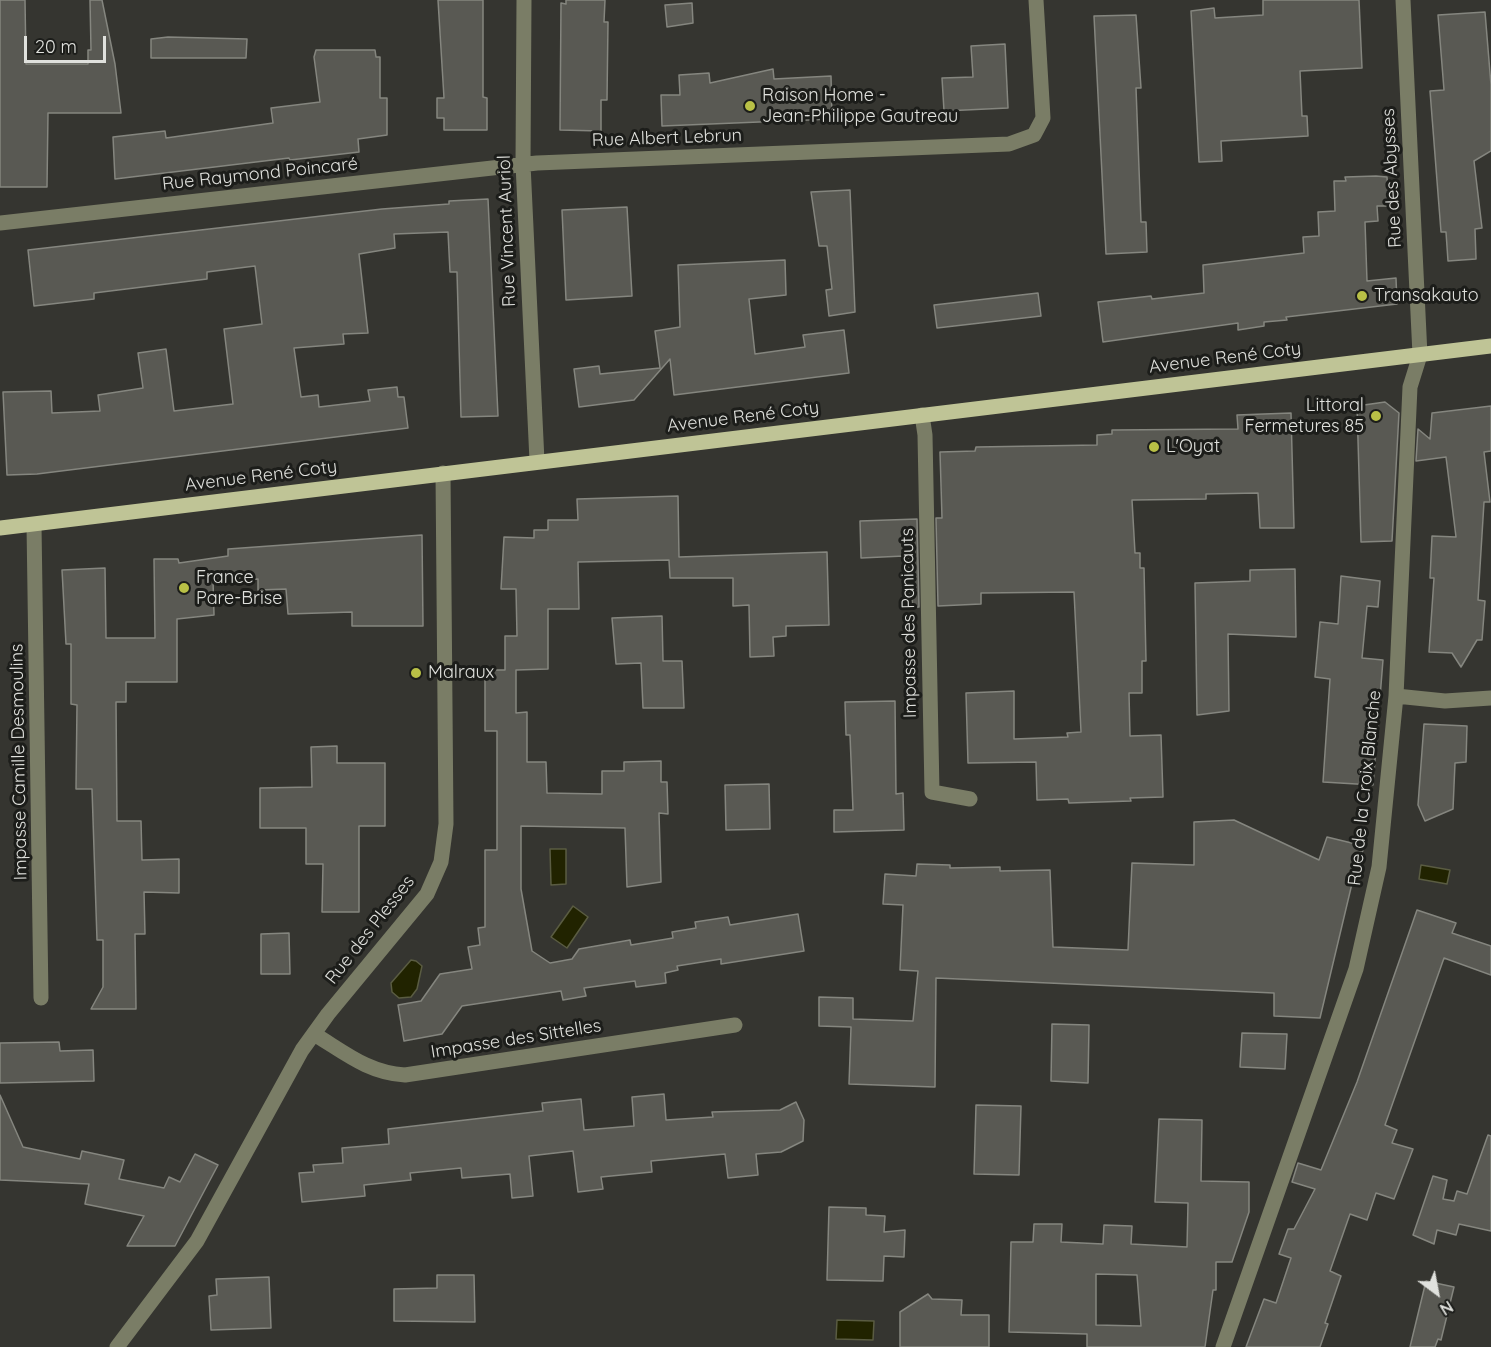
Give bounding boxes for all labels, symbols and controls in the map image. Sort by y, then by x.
scale bar [27,24,110,62]
text: 20 m [35,35,77,58]
place label: Raison Home - Jean-Philippe Gautreau [762,85,958,128]
marker: Raison Home - Jean-Philippe Gautreau [743,99,757,113]
street label: Rue des Abysses [1378,108,1406,248]
street label: Rue Albert Lebrun [592,125,742,151]
street label: Rue Raymond Poincaré [161,153,359,195]
street label: Rue Vincent Auriol [494,155,520,307]
place label: Transakauto [1374,285,1479,307]
marker: Transakauto [1355,289,1369,303]
street label: Avenue René Coty [1148,338,1302,378]
place label: Littoral Fermetures 85 [1244,395,1364,438]
street label: Avenue René Coty [666,397,820,437]
marker: Littoral Fermetures 85 [1369,409,1383,423]
place label: L'Oyat [1166,436,1220,458]
marker: L'Oyat [1147,440,1161,454]
street label: Avenue René Coty [184,456,338,496]
street label: Impasse des Panicauts [897,528,921,718]
place label: France Pare-Brise [196,567,282,610]
marker: France Pare-Brise [177,581,191,595]
street label: Impasse Camille Desmoulins [6,643,32,881]
place label: Malraux [428,662,494,684]
marker: Malraux [409,666,423,680]
street label: Rue de la Croix Blanche [1344,689,1386,887]
street label: Rue des Plesses [321,871,419,989]
street label: Impasse des Sittelles [429,1015,603,1063]
north arrow [1407,1263,1467,1323]
text: N [1436,1297,1457,1320]

